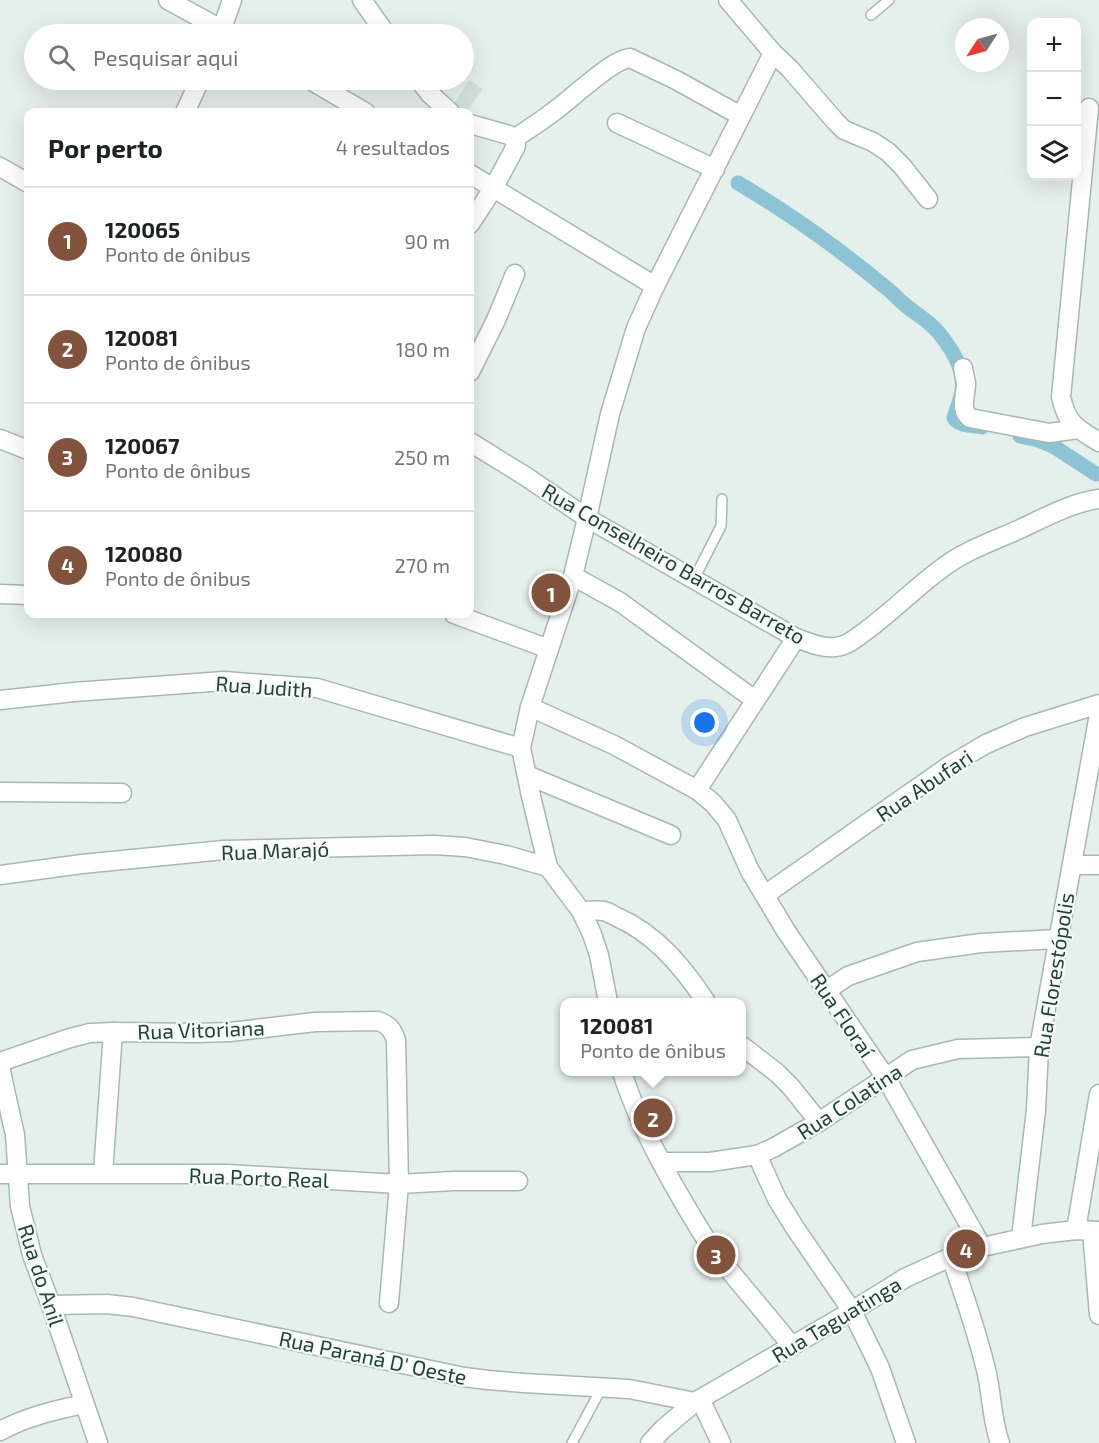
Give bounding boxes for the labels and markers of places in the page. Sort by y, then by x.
pin: 1 [532,570,570,616]
pin: 2 [634,1096,672,1140]
pin: 4 [946,1226,986,1272]
pin: 3 [696,1232,736,1278]

